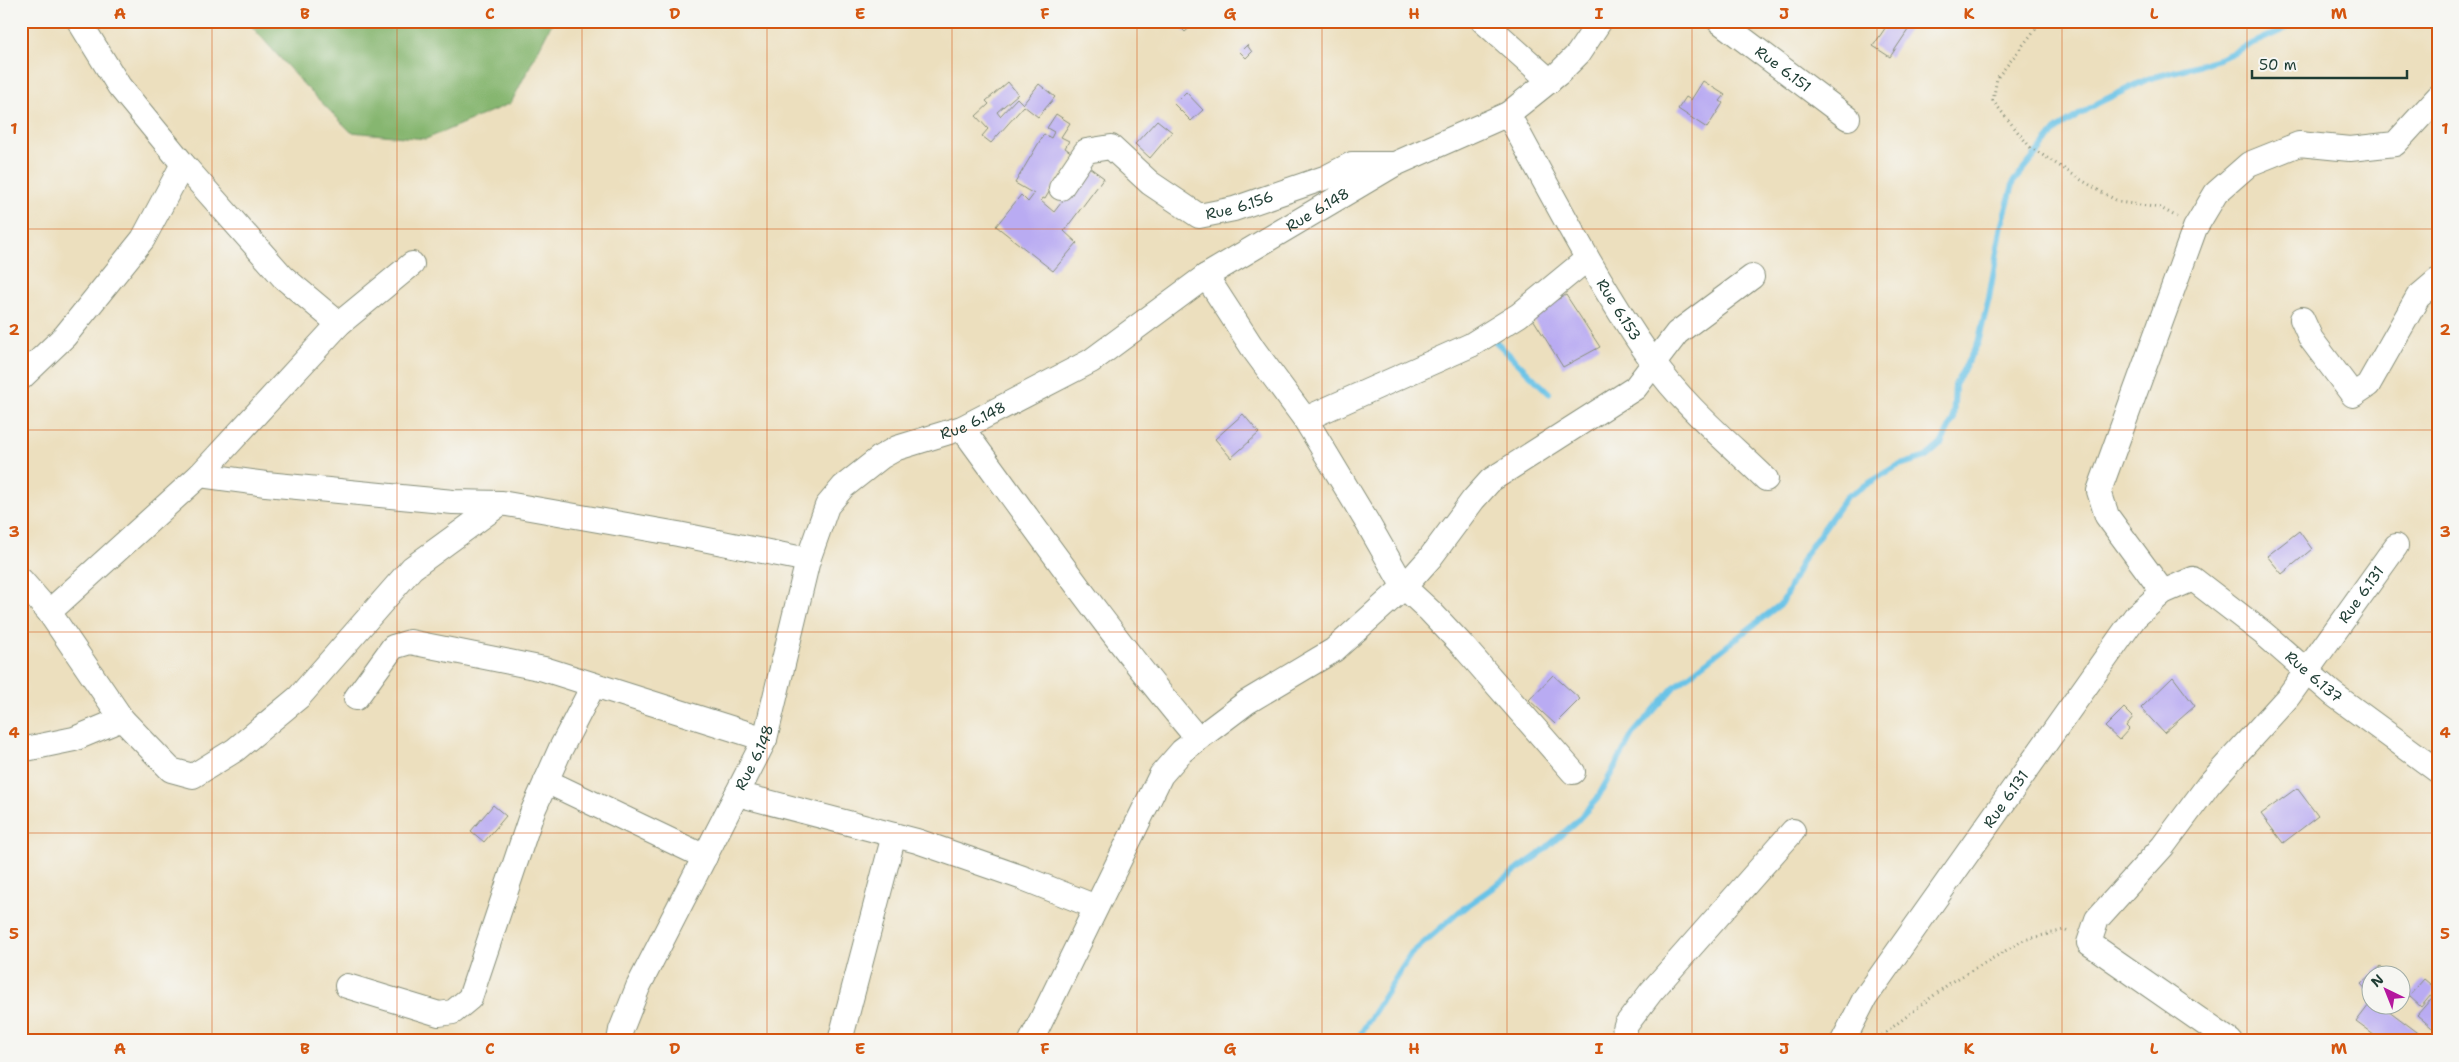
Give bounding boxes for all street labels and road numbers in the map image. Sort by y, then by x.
street label: Rue 6.151 [1751,41,1815,97]
street label: Rue 6.148 [1282,183,1353,237]
street label: Rue 6.156 [1204,186,1276,224]
street label: Rue 6.153 [1592,275,1646,345]
street label: Rue 6.148 [938,397,1010,444]
street label: Rue 6.131 [2334,562,2389,627]
street label: Rue 6.137 [2281,647,2346,707]
street label: Rue 6.148 [730,723,778,794]
street label: Rue 6.131 [1979,766,2033,832]

